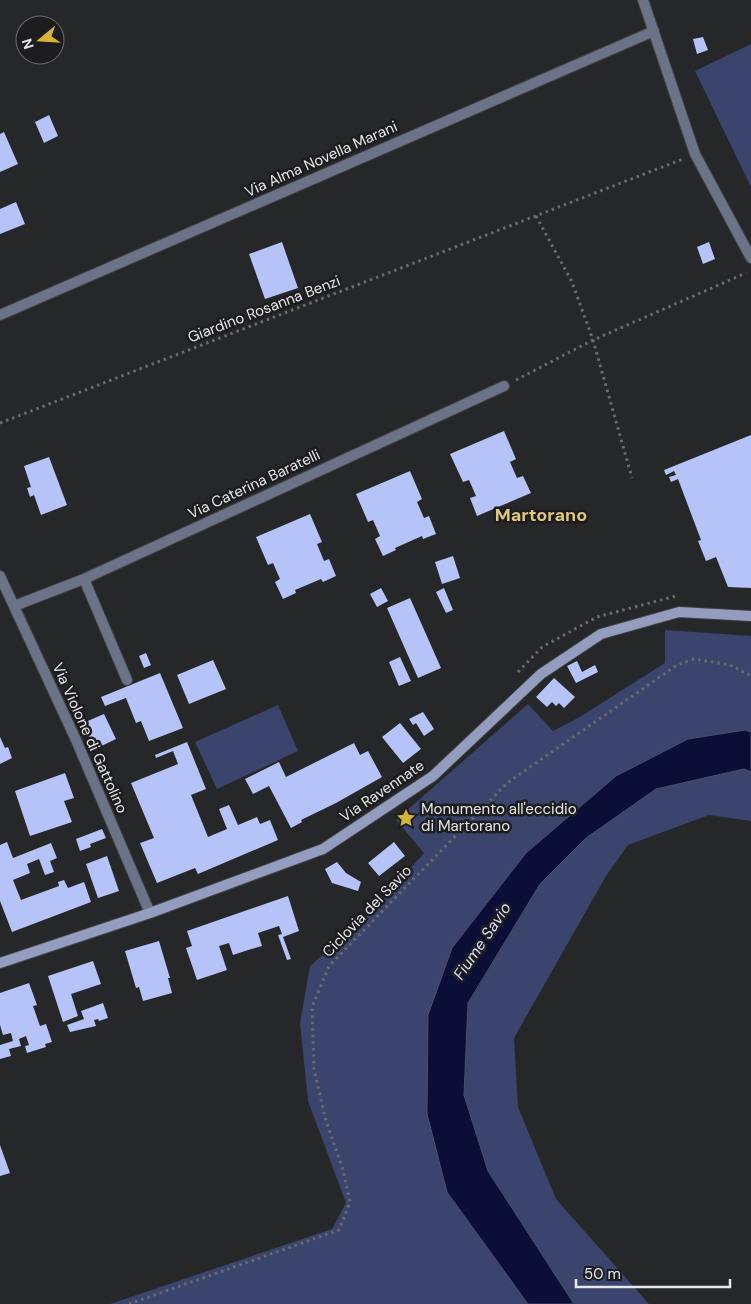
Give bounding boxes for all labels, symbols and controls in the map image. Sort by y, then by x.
north arrow [15,15,65,65]
text: N [17,36,38,52]
street label: Via Alma Novella Marani [242,116,400,202]
street label: Giardino Rosanna Benzi [185,271,343,347]
street label: Via Caterina Baratelli [185,445,323,523]
district label: Martorano [495,503,587,527]
street label: Via Violone di Gattolino [48,660,132,817]
street label: Via Ravennate [336,755,428,827]
place label: Monumento all'eccidio di Martorano [421,799,577,836]
place icon: Monumento all'eccidio di Martorano [395,807,417,829]
street label: Ciclovia del Savio [318,861,416,961]
water label: Fiume Savio [448,898,516,984]
scale bar [576,1256,730,1288]
text: 50 m [584,1264,621,1284]

